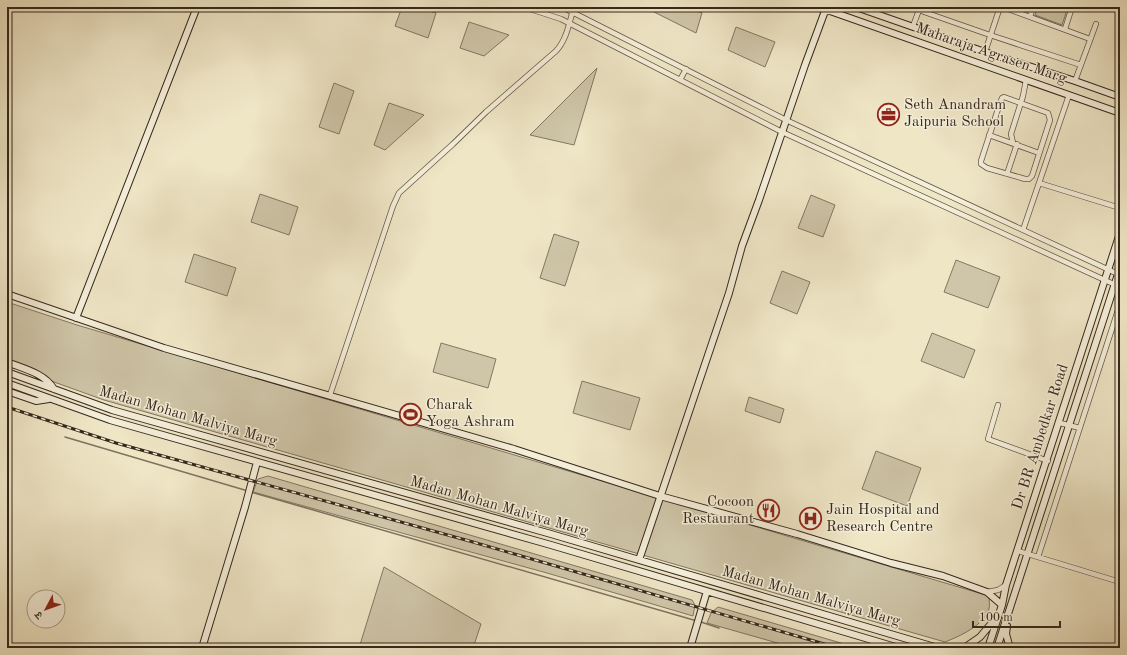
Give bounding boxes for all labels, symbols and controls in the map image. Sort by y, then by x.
street label: Maharaja Agrasen Marg [914,21,1068,87]
place label: Seth Anandram Jaipuria School [904,98,1006,130]
office icon: Seth Anandram Jaipuria School [875,101,901,127]
street label: Dr BR Ambedkar Road [1010,362,1072,512]
street label: Madan Mohan Malviya Marg [97,384,279,450]
place label: Charak Yoga Ashram [426,398,515,430]
sports icon: Charak Yoga Ashram [397,401,423,427]
street label: Madan Mohan Malviya Marg [408,474,590,540]
place label: Cocoon Restaurant [682,495,754,527]
restaurant icon: Cocoon Restaurant [756,498,782,524]
place label: Jain Hospital and Research Centre [826,503,940,535]
hospital icon: Jain Hospital and Research Centre [797,506,823,532]
street label: Madan Mohan Malviya Marg [720,564,902,630]
north arrow [26,589,66,629]
scale bar [973,603,1060,629]
text: उ [33,608,46,621]
text: 100 m [979,612,1013,624]

